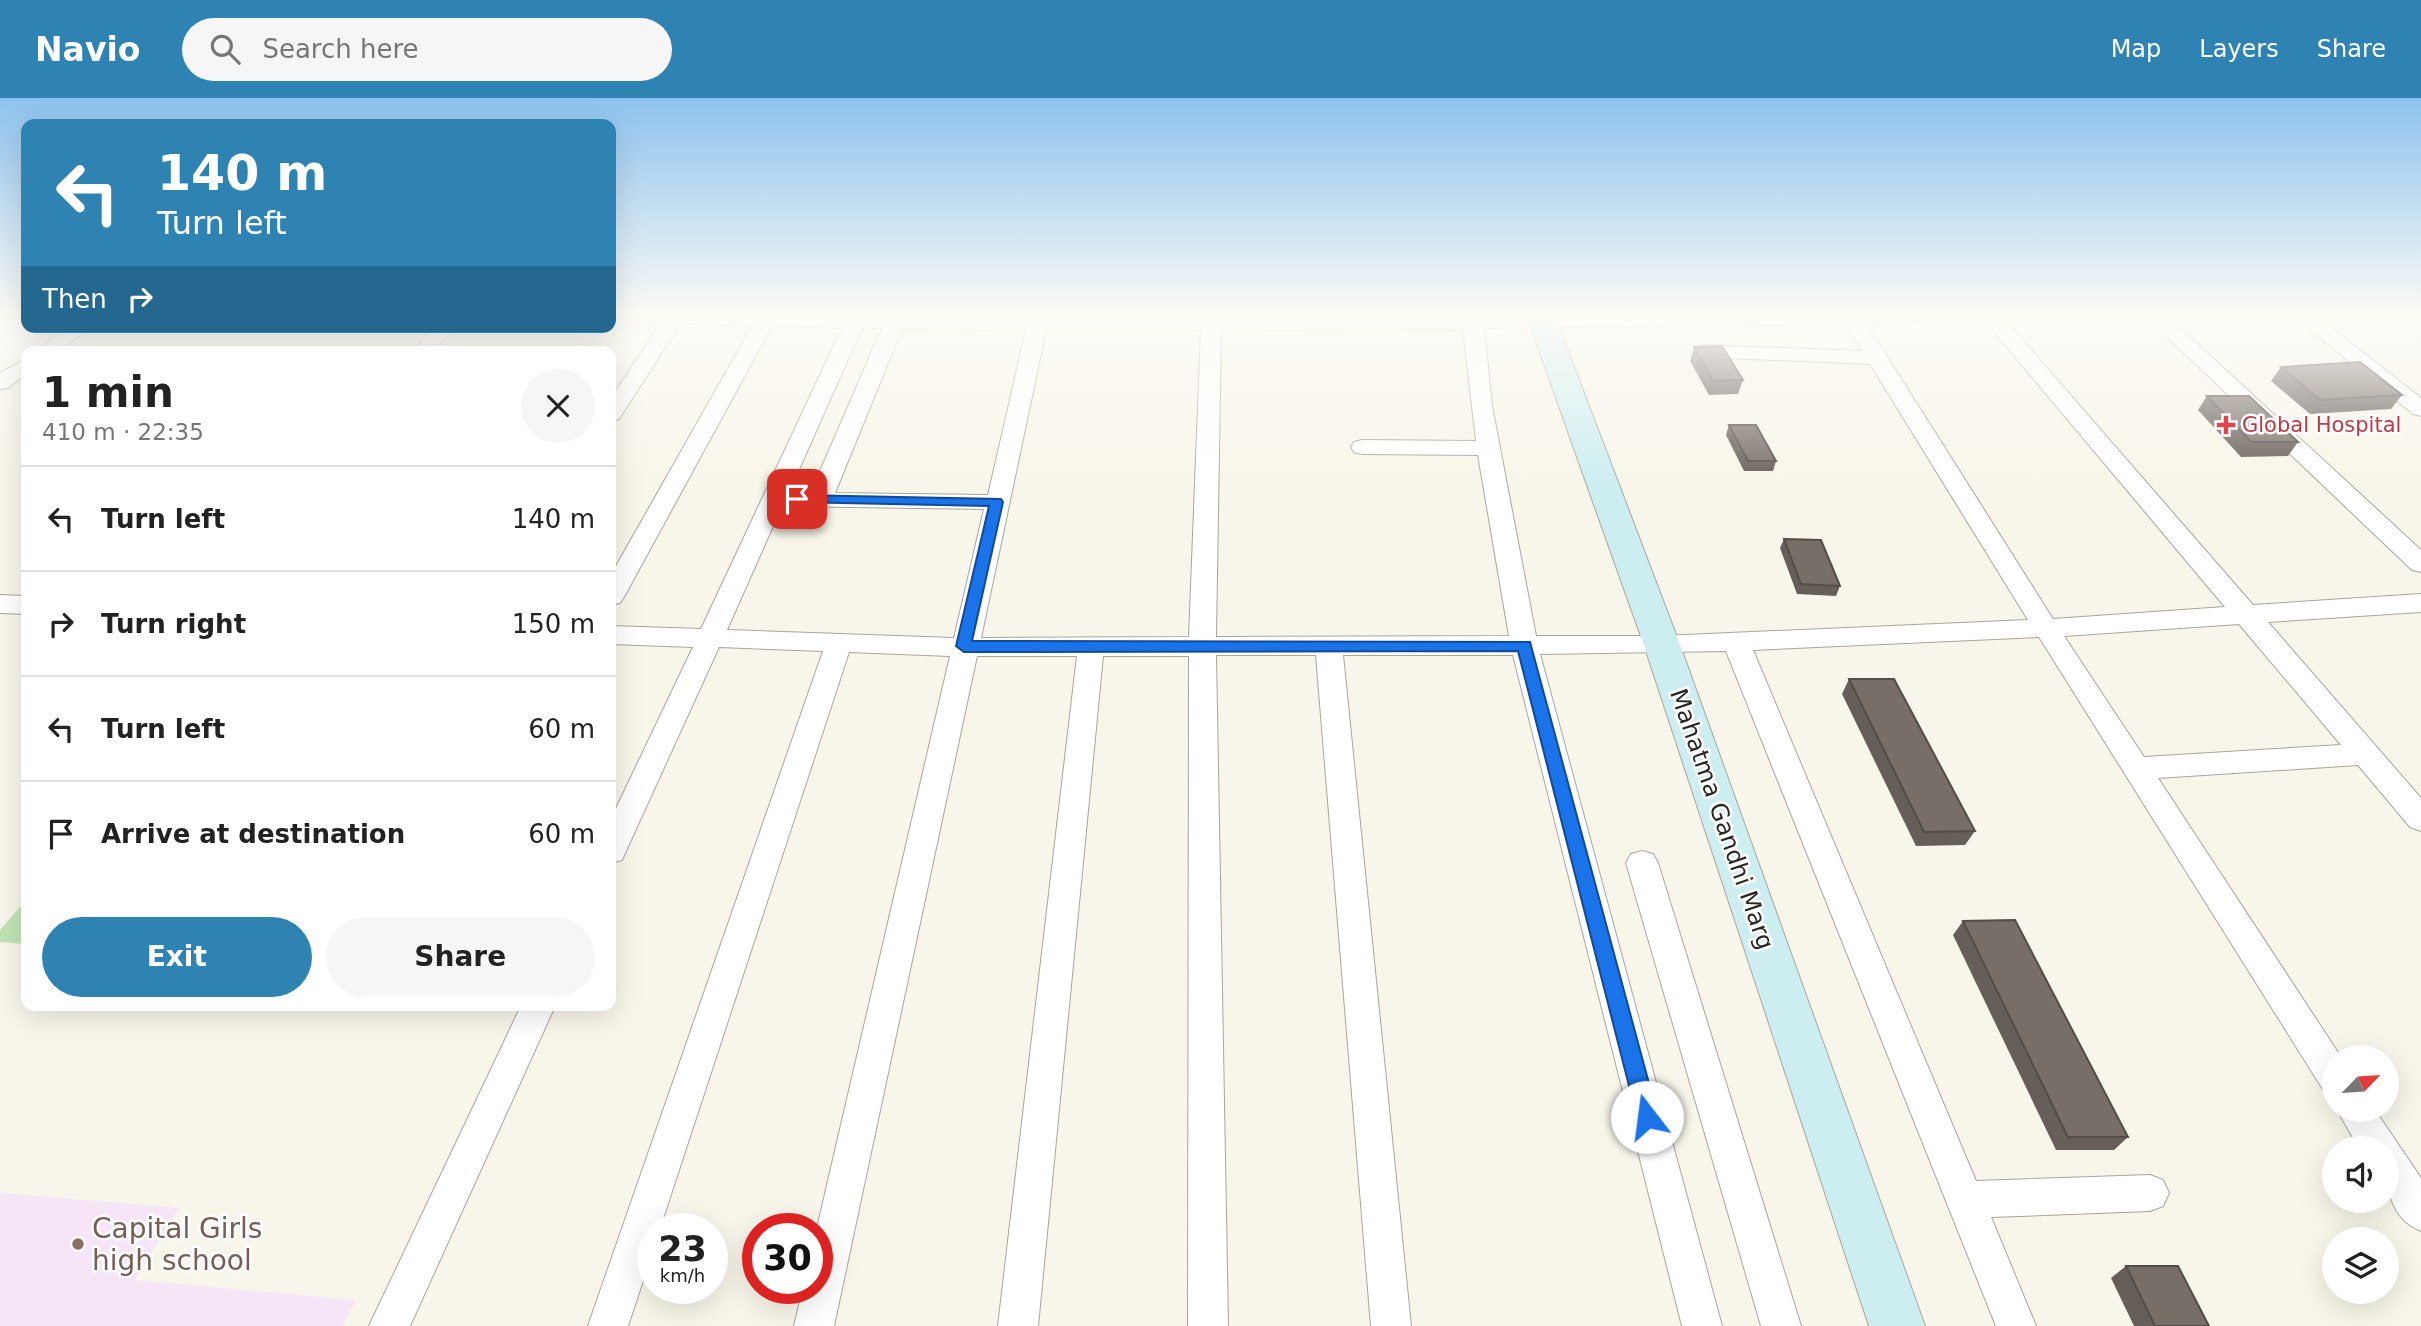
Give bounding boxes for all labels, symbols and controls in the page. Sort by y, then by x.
search box [182,18,672,81]
text: Navio [35,30,140,69]
icon: search [206,30,244,68]
text: Search here [262,34,419,64]
text: Map [2111,35,2161,63]
text: Layers [2199,35,2279,63]
text: Share [2317,35,2386,63]
text: 140 m [157,145,327,202]
icon: left [42,147,133,238]
text: Turn left [157,204,287,242]
icon: right [121,280,159,318]
text: Then [42,284,107,314]
text: 1 min [42,368,174,417]
button: close [521,369,595,443]
place label: Global Hospital [2242,413,2401,437]
marker: Global Hospital [2216,415,2236,435]
text: 410 m · 22:35 [42,419,204,445]
pin [767,469,827,529]
icon: arrive [778,480,816,518]
icon: left [42,500,80,538]
text: Turn left [101,504,225,534]
text: 140 m [512,504,595,534]
icon: right [42,605,80,643]
text: Turn right [101,609,246,639]
text: 150 m [512,609,595,639]
street label: Mahatma Gandhi Marg [1664,685,1780,953]
icon: left [42,710,80,748]
text: Turn left [101,714,225,744]
text: 60 m [528,714,595,744]
icon: arrive [42,815,80,853]
text: Arrive at destination [101,819,405,849]
text: 60 m [528,819,595,849]
button: Exit [42,917,312,997]
button: Share [326,917,595,997]
north arrow [2322,1045,2399,1122]
map controls [2322,1045,2399,1304]
position arrow [1610,1080,1684,1154]
button: sound [2322,1136,2399,1213]
place label: Capital Girls high school [92,1212,262,1277]
speed limit sign: 30 [742,1213,833,1304]
button: layers [2322,1227,2399,1304]
text: 23 [658,1229,707,1269]
marker: Capital Girls high school [70,1236,86,1252]
text: km/h [660,1265,705,1286]

